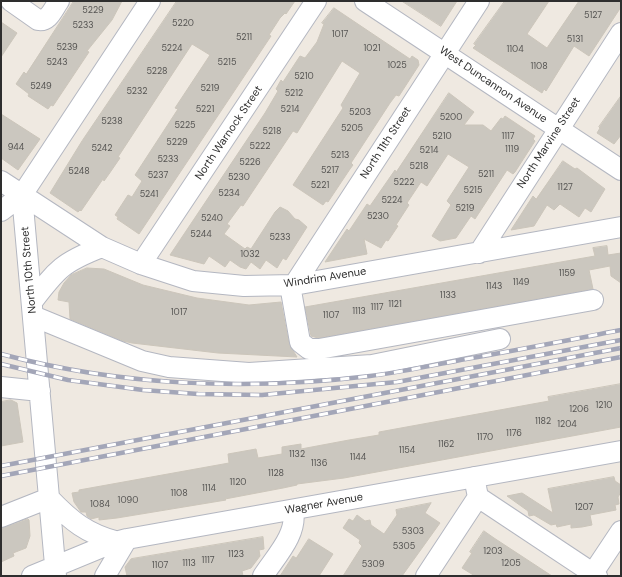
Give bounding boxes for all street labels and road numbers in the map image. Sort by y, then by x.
street label: West Duncannon Avenue [437,44,549,126]
street label: North Warnock Street [193,83,265,183]
street label: North Marvine Street [515,95,583,191]
street label: North 11th Street [358,104,414,182]
street label: North 10th Street [19,226,39,314]
street label: Windrim Avenue [283,265,367,291]
street label: Wagner Avenue [284,491,364,517]

